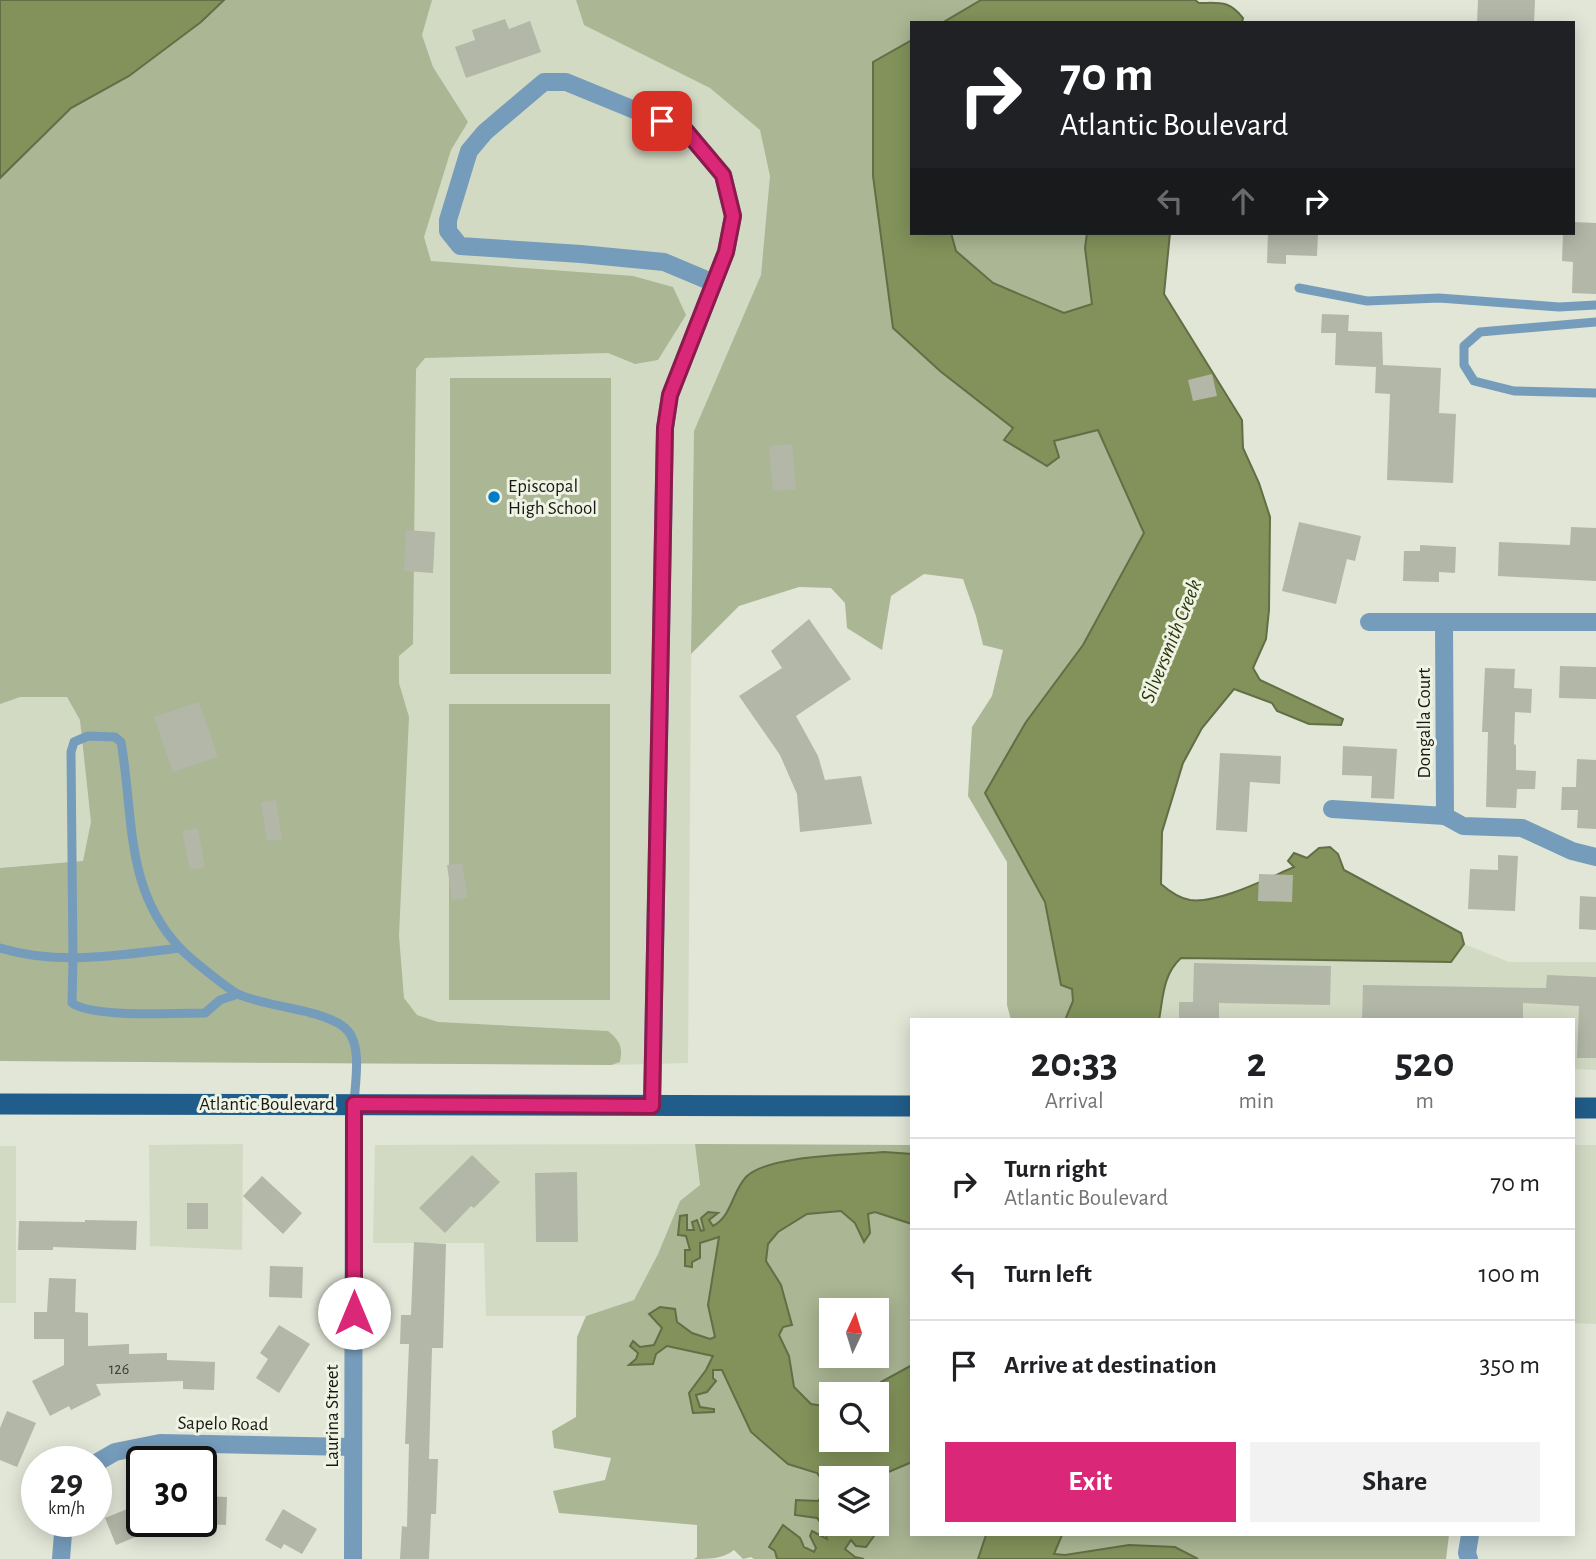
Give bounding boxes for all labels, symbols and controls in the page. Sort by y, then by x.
icon: right [945,49,1036,140]
text: 70 m [1060,51,1154,100]
pin [632,91,692,151]
icon: arrive [643,102,681,140]
text: Atlantic Boulevard [1060,109,1288,141]
icon: left [1151,182,1189,220]
icon: ahead [1224,182,1262,220]
icon: right [1297,182,1335,220]
place label: Episcopal High School [508,477,597,518]
marker: Episcopal High School [486,489,502,505]
water label: Silversmith Creek [1137,576,1205,706]
street label: Dongalla Court [1415,668,1434,778]
text: 20:33 [1030,1042,1118,1084]
text: 2 [1246,1042,1266,1084]
text: 520 [1395,1042,1455,1084]
text: Arrival [1045,1090,1104,1113]
text: min [1238,1090,1274,1113]
text: m [1415,1090,1434,1113]
street label: Atlantic Boulevard [199,1095,335,1114]
text: Turn right [1004,1156,1107,1182]
icon: right [945,1165,983,1203]
text: 70 m [1490,1170,1540,1196]
text: Atlantic Boulevard [1004,1187,1168,1210]
icon: left [945,1256,983,1294]
text: Turn left [1004,1261,1092,1287]
text: 100 m [1479,1261,1540,1287]
position arrow [317,1276,391,1350]
north arrow [819,1298,889,1368]
map controls [819,1298,889,1536]
icon: arrive [945,1347,983,1385]
text: Arrive at destination [1004,1352,1217,1378]
text: 350 m [1480,1352,1540,1378]
house number: 126 [109,1361,129,1377]
street label: Laurina Street [323,1364,342,1468]
button: search [819,1382,889,1452]
street label: Sapelo Road [177,1414,269,1434]
button: Exit [945,1442,1236,1522]
button: Share [1250,1442,1540,1522]
speed limit sign: 30 [126,1446,217,1537]
text: 29 [50,1465,83,1500]
button: layers [819,1466,889,1536]
text: km/h [48,1500,85,1518]

